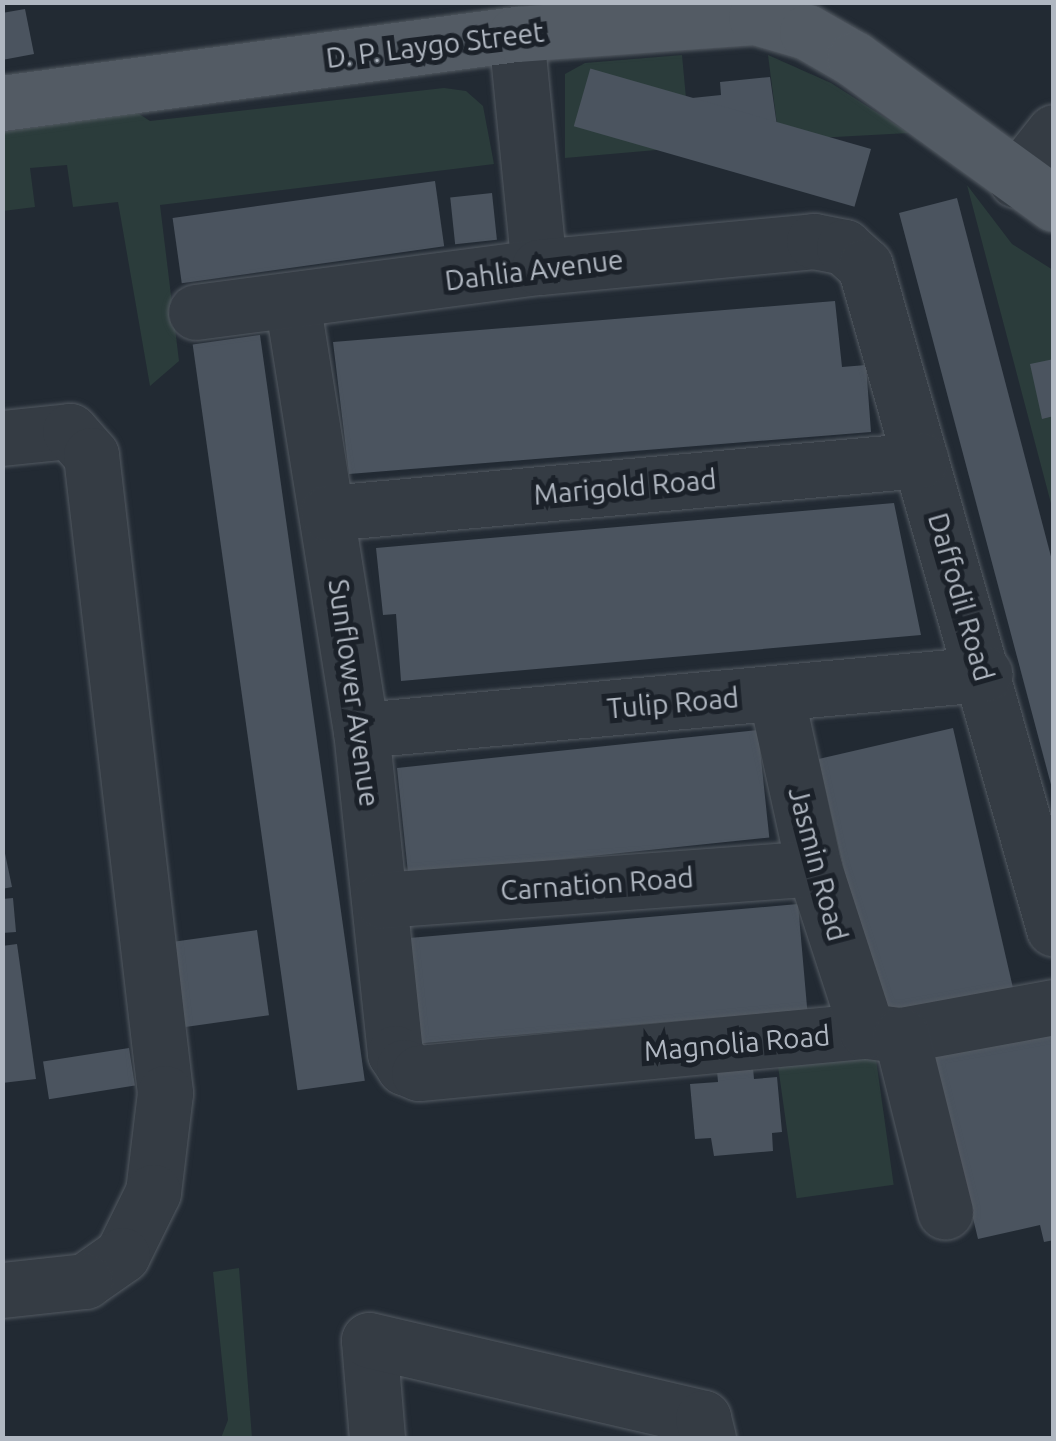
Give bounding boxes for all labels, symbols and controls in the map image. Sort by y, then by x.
street label: D. P. Laygo Street [324,15,546,75]
street label: Dahlia Avenue [443,242,625,298]
street label: Marigold Road [532,462,718,512]
street label: Daffodil Road [921,509,1001,685]
street label: Sunflower Avenue [321,577,387,809]
street label: Tulip Road [606,681,740,725]
street label: Jasmin Road [781,783,855,945]
street label: Carnation Road [499,860,695,908]
street label: Magnolia Road [643,1018,831,1068]

